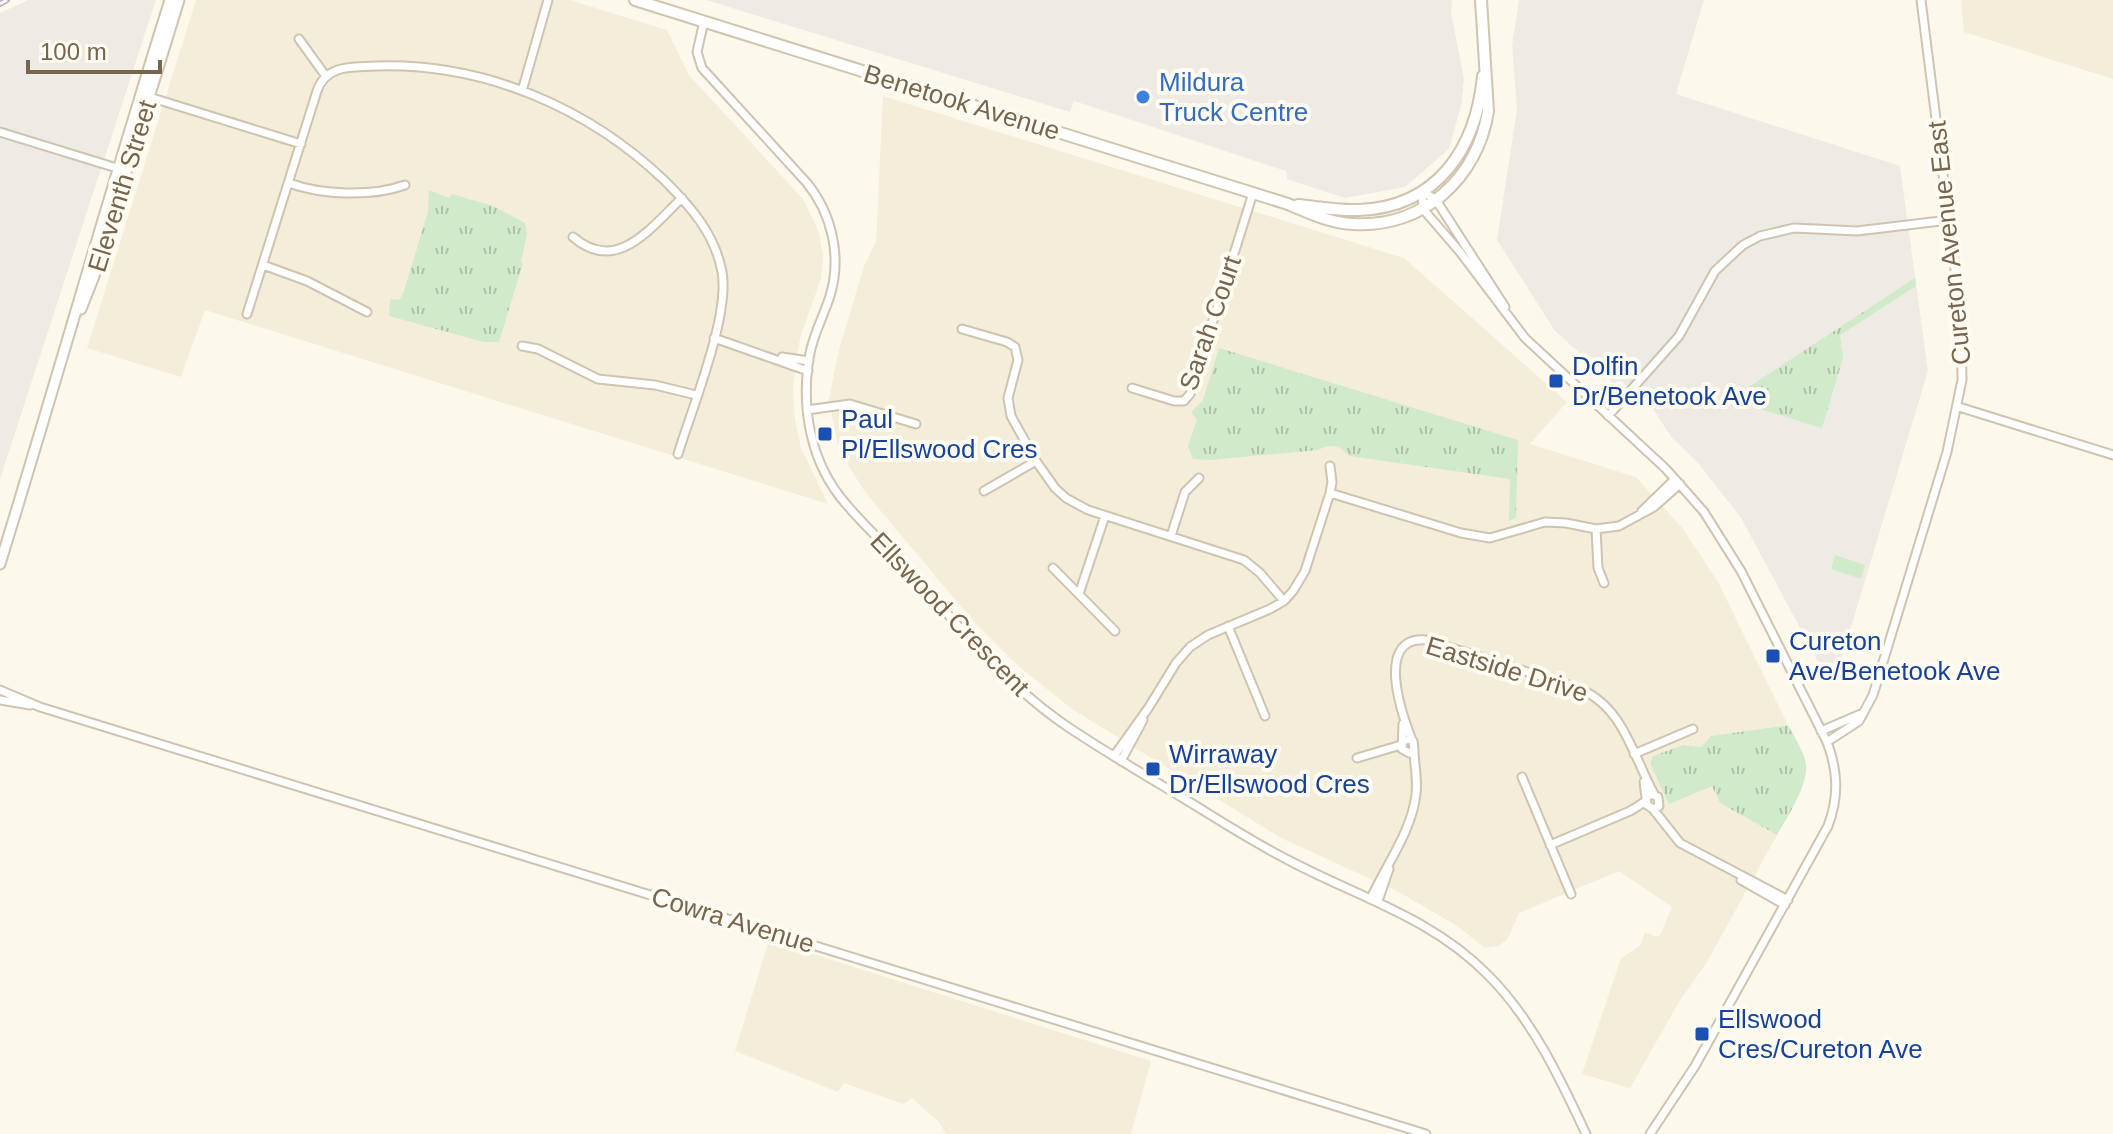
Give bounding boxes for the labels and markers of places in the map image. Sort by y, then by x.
place label: Mildura Truck Centre [1159,67,1308,127]
marker: Mildura Truck Centre [1134,88,1152,106]
place label: Dolfin Dr/Benetook Ave [1572,351,1767,411]
marker: Dolfin Dr/Benetook Ave [1547,372,1565,390]
place label: Paul Pl/Ellswood Cres [841,404,1038,464]
marker: Paul Pl/Ellswood Cres [816,425,834,443]
place label: Cureton Ave/Benetook Ave [1789,626,2001,686]
marker: Cureton Ave/Benetook Ave [1764,647,1782,665]
place label: Wirraway Dr/Ellswood Cres [1169,739,1370,799]
marker: Wirraway Dr/Ellswood Cres [1144,760,1162,778]
place label: Ellswood Cres/Cureton Ave [1718,1004,1923,1064]
marker: Ellswood Cres/Cureton Ave [1693,1025,1711,1043]

